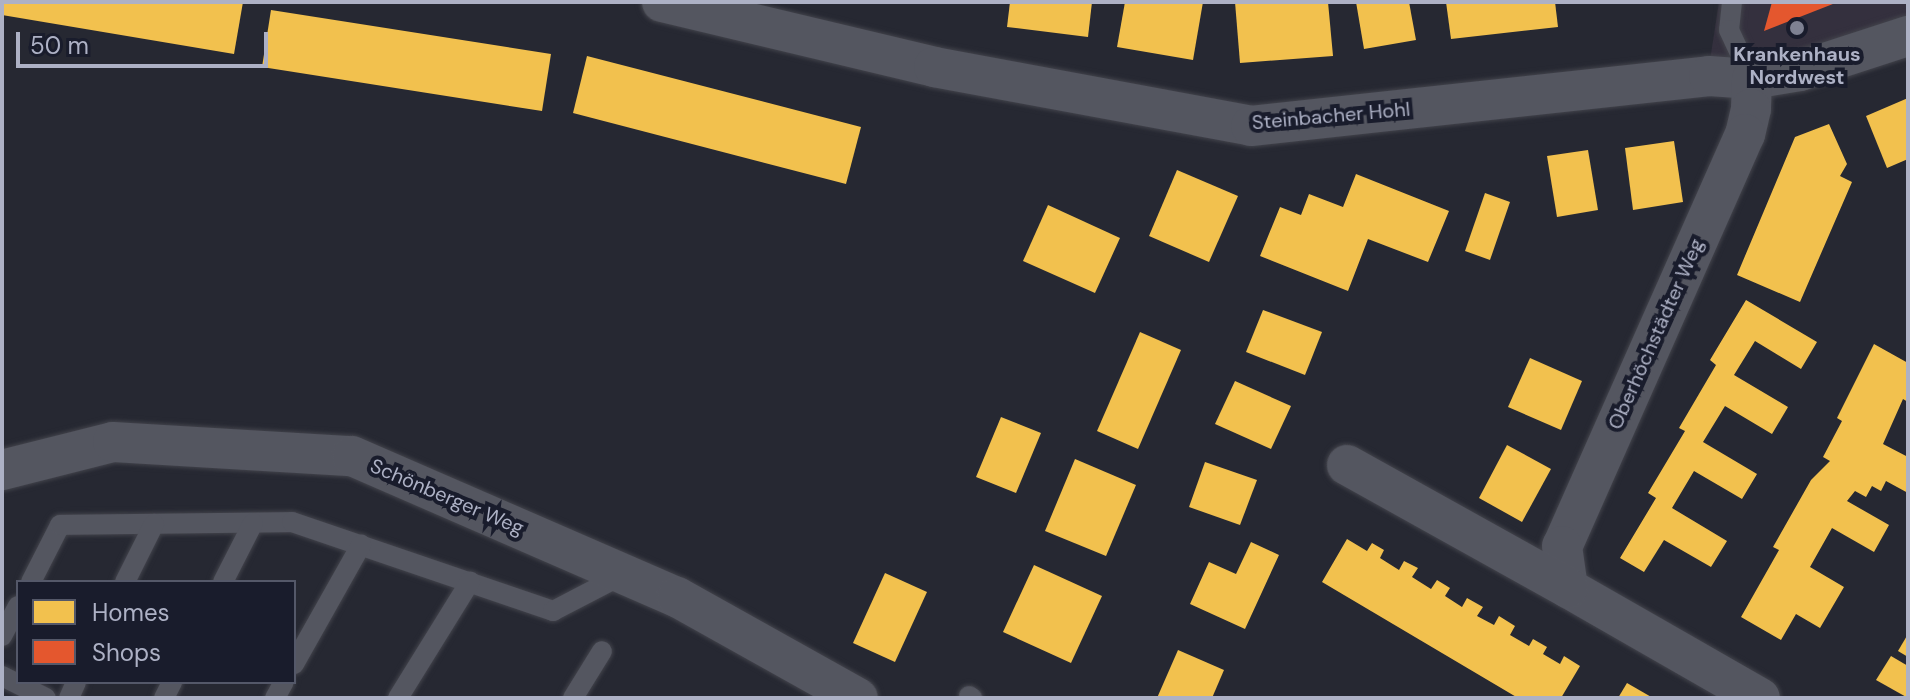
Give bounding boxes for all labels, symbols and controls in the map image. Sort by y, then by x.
scale bar [20,16,272,66]
marker: Krankenhaus Nordwest [1786,17,1808,39]
text: 50 m [30,30,89,61]
place label: Krankenhaus Nordwest [1733,42,1861,89]
street label: Steinbacher Hohl [1251,97,1411,135]
street label: Oberhöchstädter Weg [1603,235,1709,433]
street label: Schönberger Weg [367,454,527,540]
legend [16,580,296,684]
text: Homes [92,597,170,628]
text: Shops [92,637,161,668]

